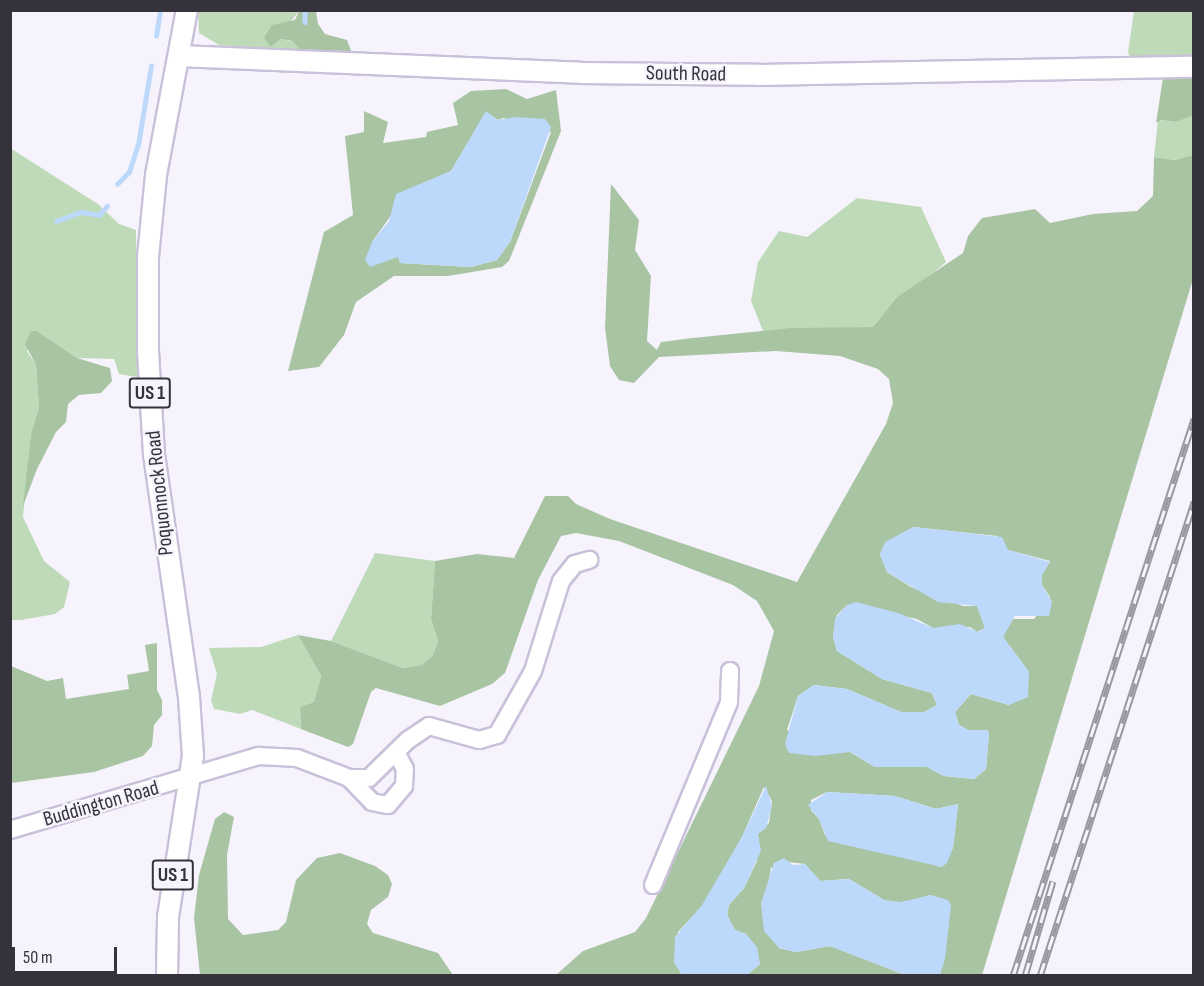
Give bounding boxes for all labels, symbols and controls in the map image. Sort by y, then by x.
street label: South Road [646,61,726,87]
road number: US 1 [128,376,172,410]
street label: Poquonnock Road [141,429,179,557]
street label: Buddington Road [40,775,162,833]
road number: US 1 [150,858,195,892]
scale bar [15,935,120,973]
text: 50 m [23,947,53,968]

